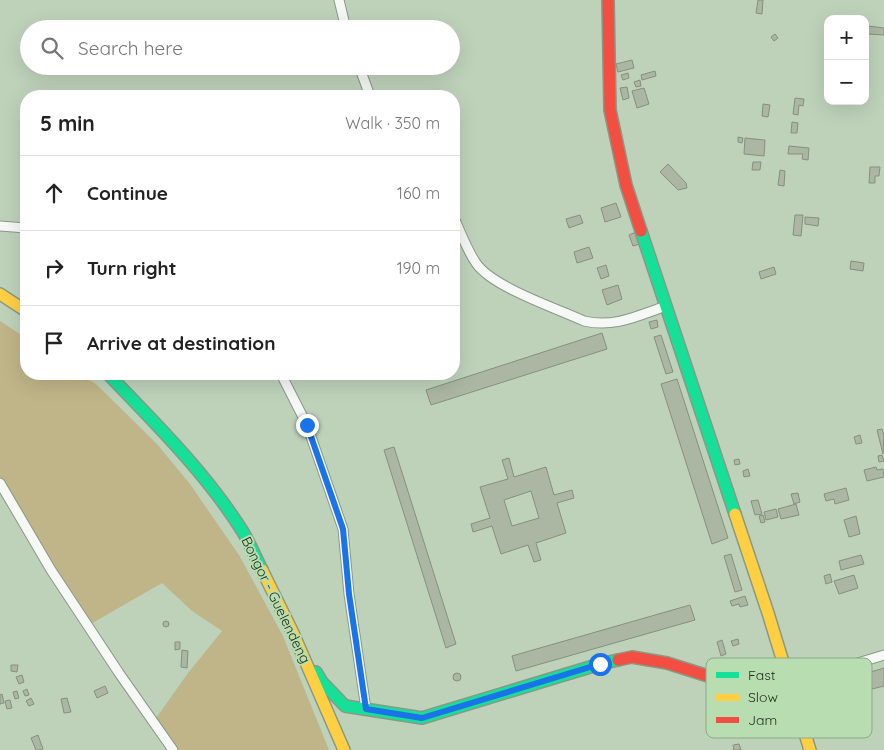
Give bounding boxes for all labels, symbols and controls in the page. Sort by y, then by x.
map controls [824,15,869,105]
button: + [824,15,869,60]
search box [20,20,460,75]
icon: search [38,34,66,62]
text: Search here [78,36,183,60]
button: − [824,60,869,105]
text: 5 min [40,110,95,136]
text: Walk · 350 m [345,113,440,133]
icon: ahead [40,179,68,207]
text: Continue [87,181,168,205]
text: 160 m [397,183,440,203]
icon: right [40,254,68,282]
text: Turn right [87,256,176,280]
text: 190 m [397,258,440,278]
icon: arrive [40,329,68,357]
text: Arrive at destination [87,331,276,355]
route end [296,414,319,437]
street label: Bongor - Guelendeng [237,534,315,666]
route start [589,653,612,676]
legend [706,658,872,738]
text: Fast [748,666,776,684]
text: Slow [748,688,778,706]
text: Jam [748,711,777,729]

